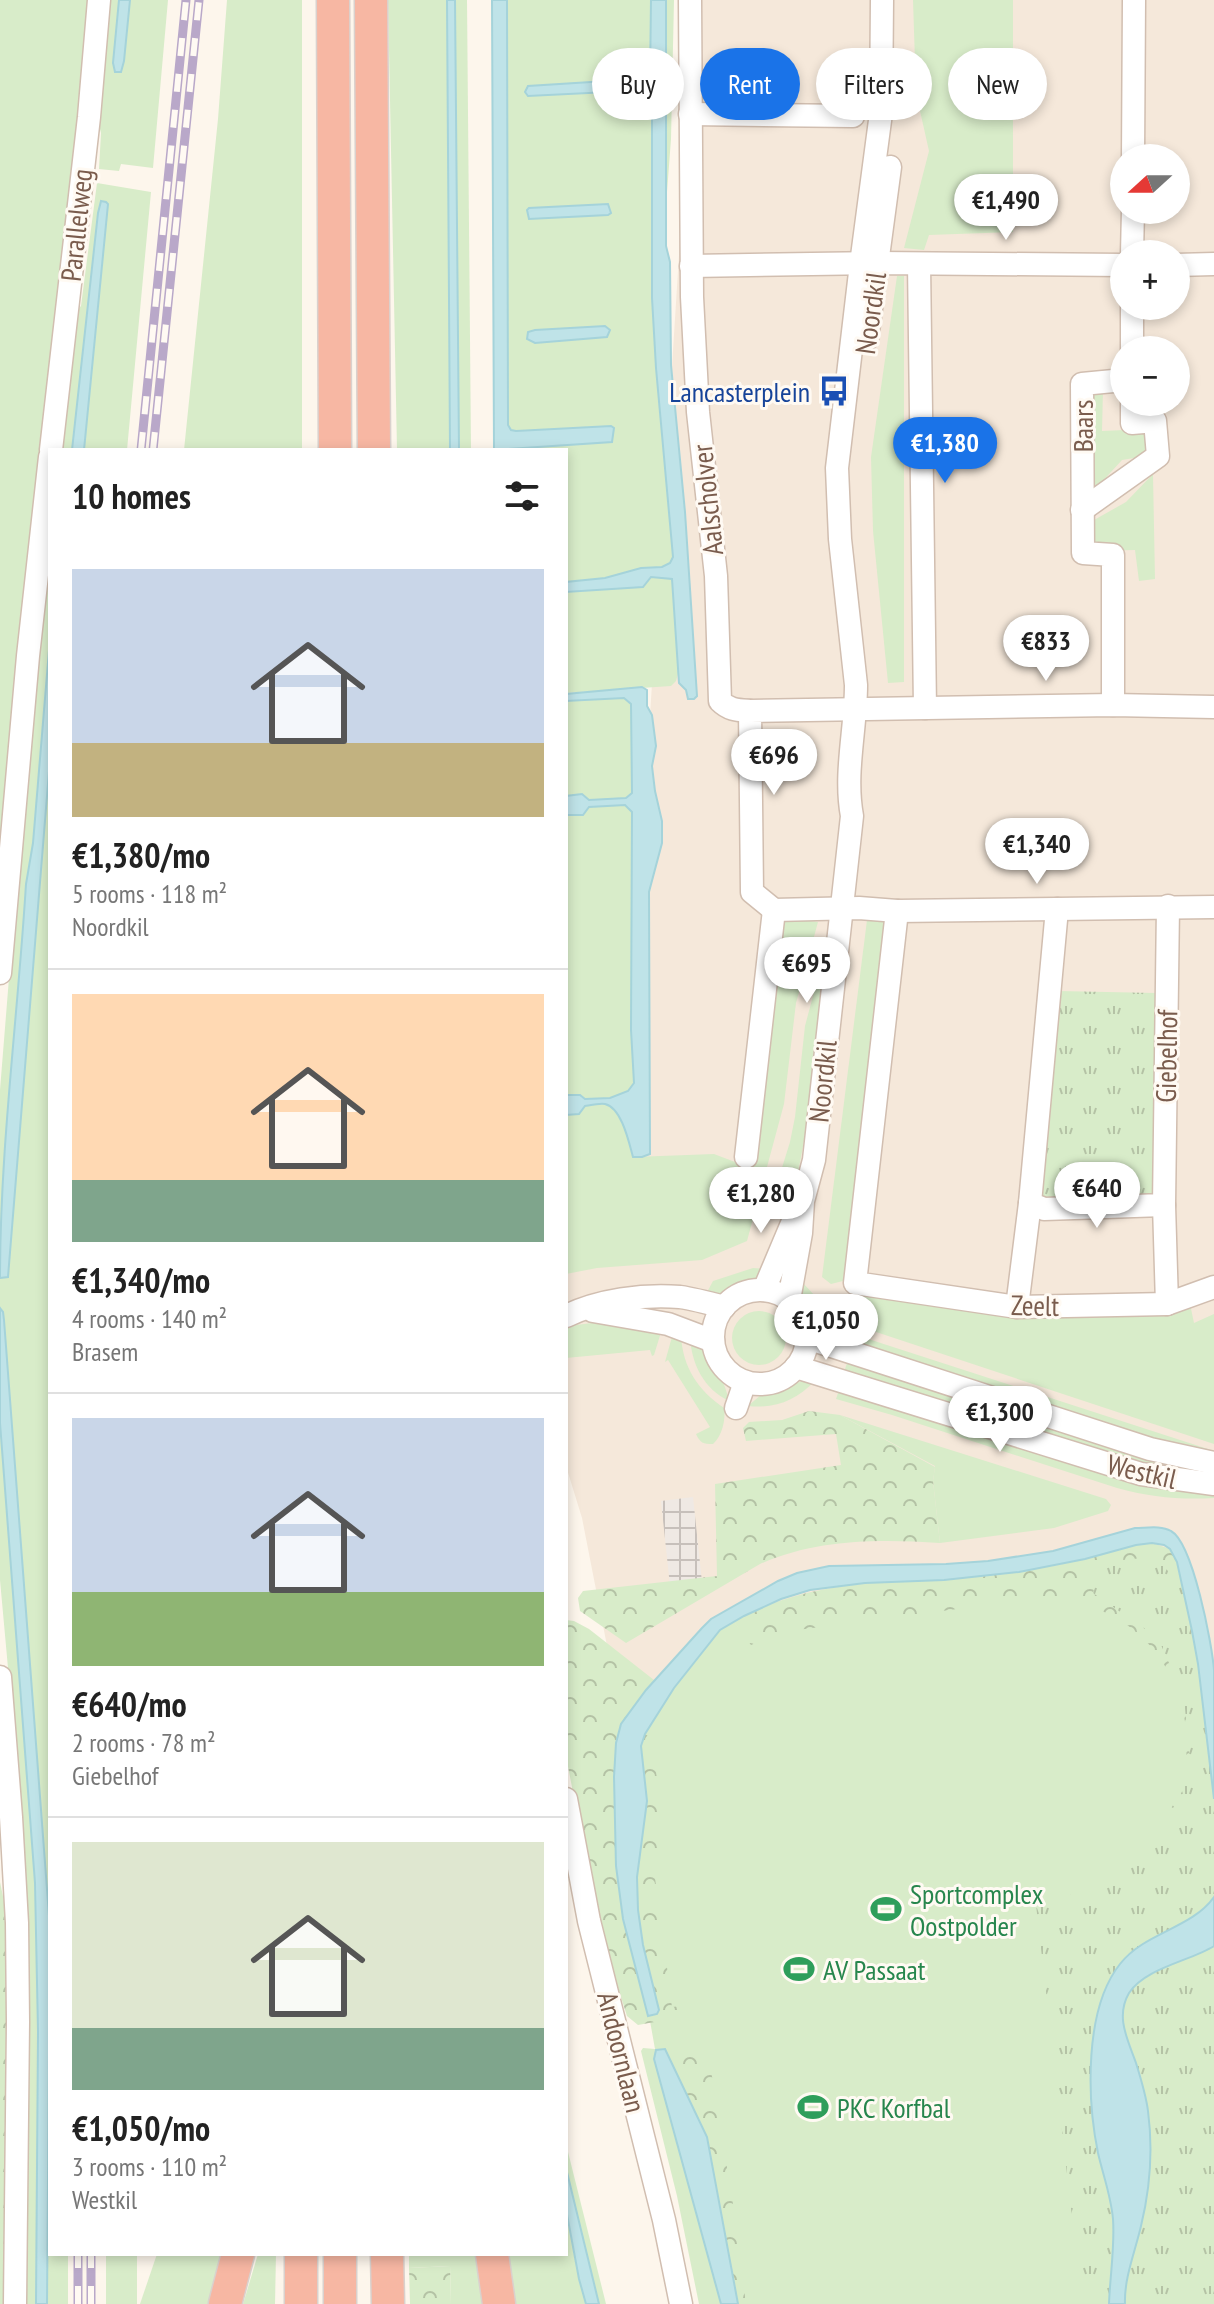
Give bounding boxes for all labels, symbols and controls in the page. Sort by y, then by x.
chip: Buy [592,48,684,120]
chip: Rent [700,48,800,120]
chip: Filters [816,48,932,120]
chip: New [948,48,1047,120]
north arrow [1110,144,1190,224]
map controls [1110,144,1190,416]
street label: Parallelweg [52,167,100,283]
pin: €1,490 [941,174,1071,242]
text: €1,490 [972,183,1040,216]
button: + [1110,240,1190,320]
street label: Noordkil [846,269,894,356]
button: − [1110,336,1190,416]
place label: Lancasterplein [669,373,810,410]
bus stop icon: Lancasterplein [817,374,851,408]
street label: Baars [1064,400,1101,452]
pin: €1,380 [880,417,1010,485]
text: €1,380 [911,426,979,459]
street label: Aalscholver [683,442,731,557]
text: 10 homes [72,474,191,518]
icon: filters [500,474,544,518]
pin: €833 [999,615,1093,683]
icon: home [236,621,380,765]
text: €833 [1021,624,1071,657]
pin: €696 [727,729,821,797]
text: €696 [749,738,799,771]
pin: €1,340 [972,818,1102,886]
text: €1,340 [1003,827,1071,860]
text: €1,380/mo [72,833,210,877]
text: 5 rooms · 118 m² [72,877,227,910]
text: Noordkil [72,910,149,943]
pin: €695 [760,937,854,1005]
text: €695 [782,946,832,979]
street label: Giebelhof [1147,1007,1185,1103]
street label: Noordkil [799,1038,845,1124]
icon: home [236,1046,380,1190]
pin: €640 [1050,1162,1144,1230]
pin: €1,280 [696,1167,826,1235]
text: €640 [1072,1171,1122,1204]
text: €1,280 [727,1176,795,1209]
text: €1,340/mo [72,1258,210,1302]
street label: Zeelt [1011,1286,1060,1324]
pin: €1,050 [761,1294,891,1362]
text: 4 rooms · 140 m² [72,1302,227,1335]
text: €1,050 [792,1303,860,1336]
text: Brasem [72,1335,138,1368]
pin: €1,300 [935,1386,1065,1454]
text: €1,300 [966,1395,1034,1428]
street label: Westkil [1104,1445,1181,1497]
icon: home [236,1470,380,1614]
text: €640/mo [72,1682,187,1726]
text: 2 rooms · 78 m² [72,1726,216,1759]
text: Giebelhof [72,1759,158,1792]
place label: Sportcomplex Oostpolder [910,1875,1043,1944]
sports icon: Sportcomplex Oostpolder [869,1892,903,1926]
icon: home [236,1894,380,2038]
place label: AV Passaat [823,1951,926,1988]
sports icon: AV Passaat [782,1952,816,1986]
street label: Andoornlaan [589,1988,655,2116]
place label: PKC Korfbal [837,2089,951,2126]
sports icon: PKC Korfbal [796,2090,830,2124]
text: €1,050/mo [72,2106,210,2150]
text: 3 rooms · 110 m² [72,2150,227,2183]
text: Westkil [72,2183,137,2216]

